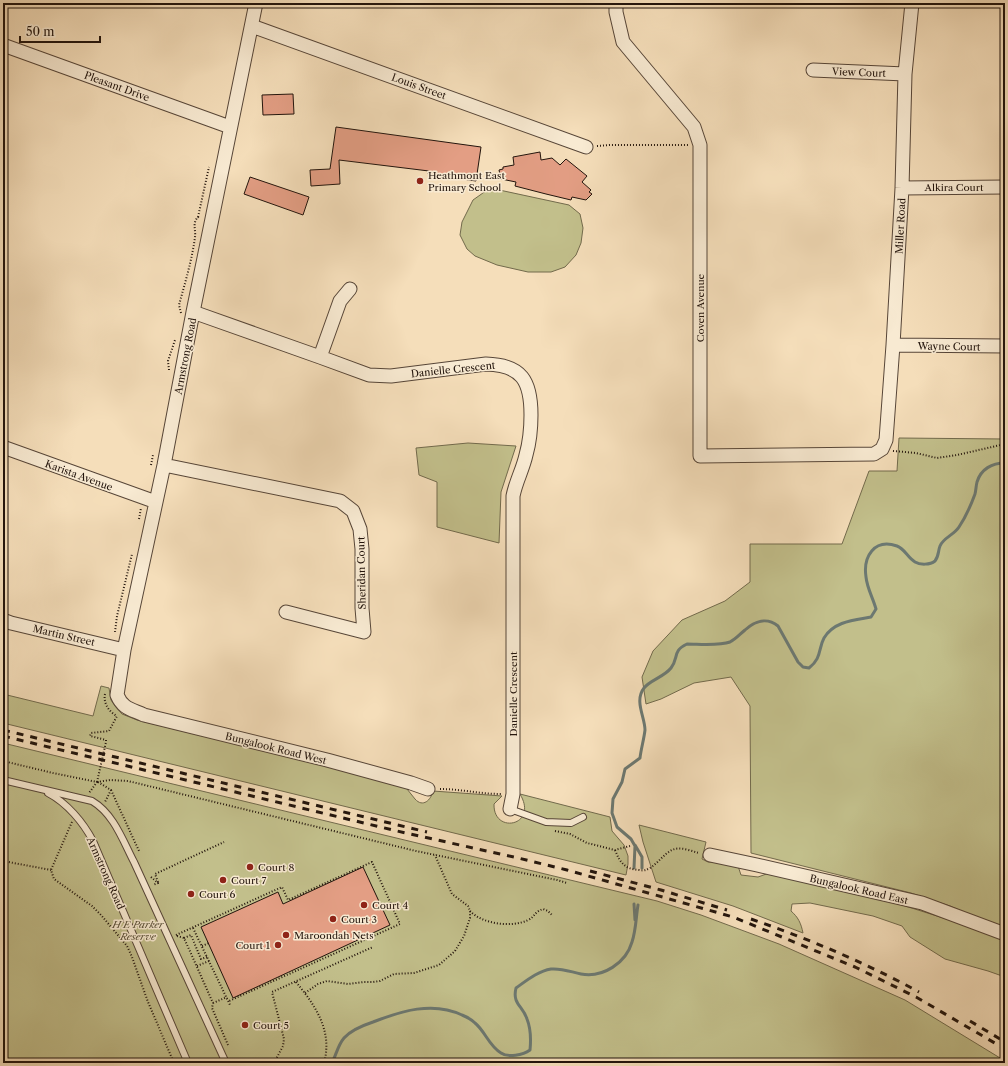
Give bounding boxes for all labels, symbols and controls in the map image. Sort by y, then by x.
scale bar [20,18,100,44]
text: 50 m [26,24,55,39]
street label: View Court [831,65,887,80]
street label: Pleasant Drive [82,69,152,104]
street label: Louis Street [390,71,448,103]
place label: Heathmont East Primary School [428,169,505,194]
marker: Heathmont East Primary School [415,176,425,186]
street label: Alkira Court [924,181,984,194]
street label: Miller Road [893,198,908,254]
street label: Coven Avenue [694,273,707,342]
street label: Armstrong Road [171,317,199,397]
street label: Wayne Court [916,339,981,354]
street label: Danielle Crescent [410,359,496,380]
street label: Karista Avenue [43,457,115,494]
street label: Sheridan Court [354,536,369,610]
street label: Martin Street [32,622,97,649]
street label: Danielle Crescent [507,651,520,736]
street label: Bungalook Road West [224,730,328,767]
street label: Armstrong Road [83,834,127,911]
place label: Court 8 [258,861,294,874]
marker: Court 8 [245,862,255,872]
street label: Bungalook Road East [808,872,910,907]
place label: Court 7 [231,874,266,887]
marker: Court 7 [218,875,228,885]
place label: Court 6 [199,888,235,901]
marker: Court 6 [186,889,196,899]
place label: Court 4 [372,899,408,912]
marker: Court 4 [359,900,369,910]
place label: Court 3 [341,913,377,926]
marker: Court 3 [328,914,338,924]
park label: H E Parker Reserve [111,918,165,943]
place label: Maroondah Nets [294,929,374,942]
marker: Maroondah Nets [281,930,291,940]
place label: Court 1 [235,939,271,952]
marker: Court 1 [273,940,283,950]
place label: Court 5 [253,1019,289,1032]
marker: Court 5 [240,1020,250,1030]

